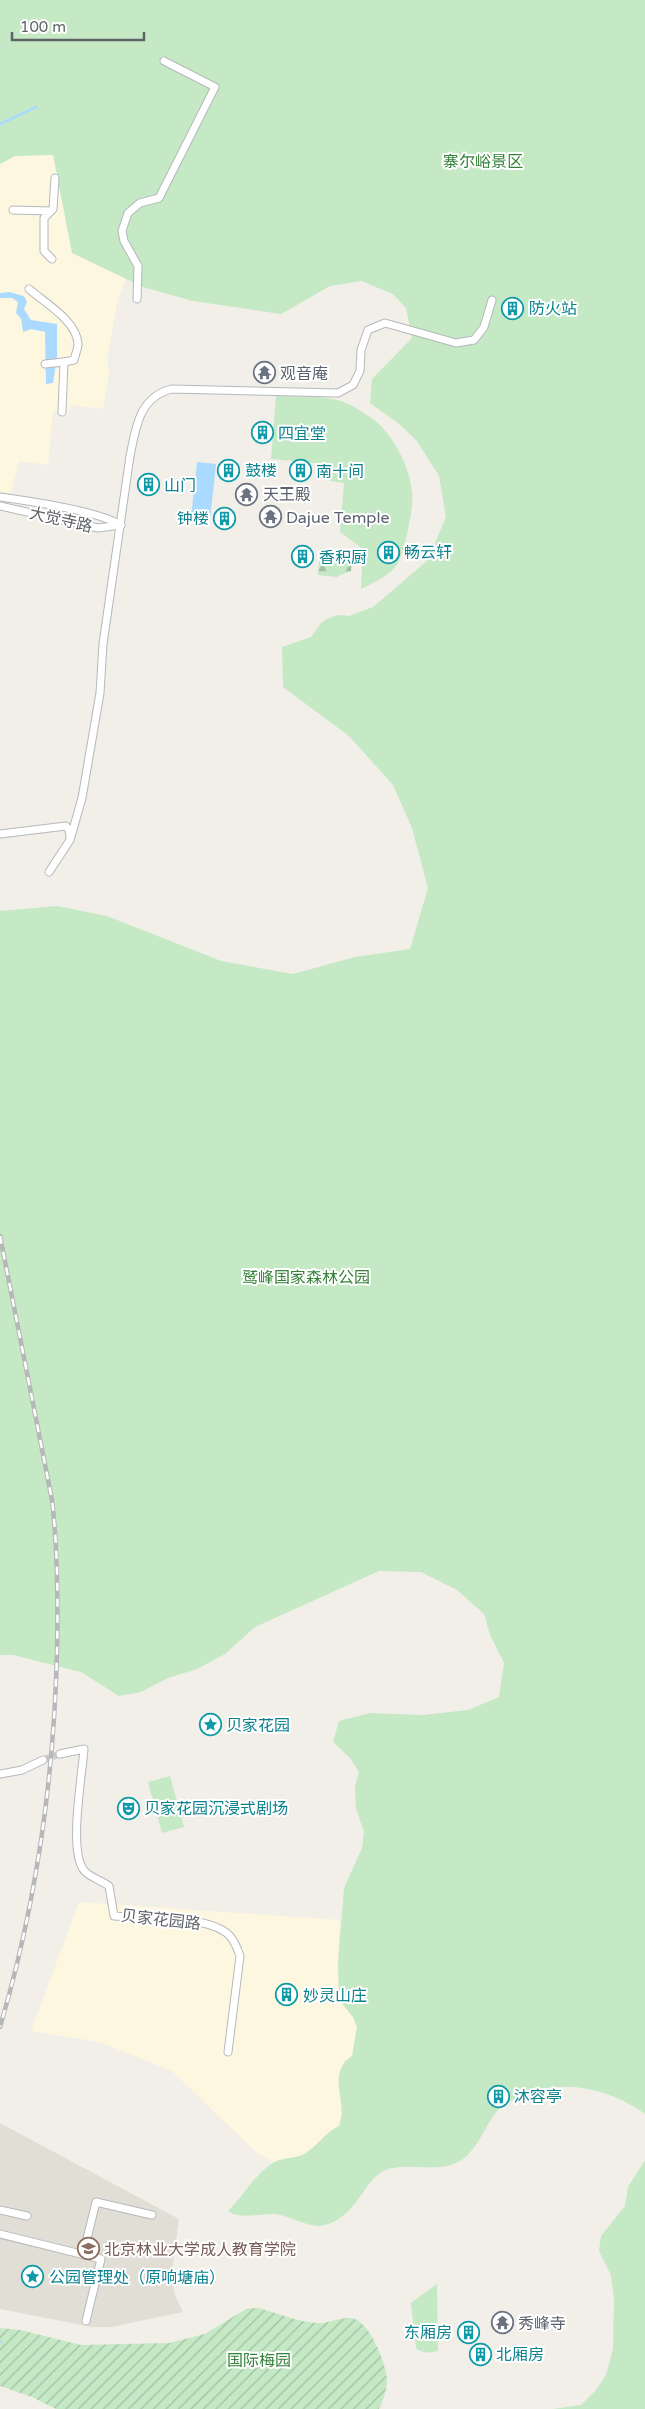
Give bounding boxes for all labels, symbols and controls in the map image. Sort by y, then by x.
scale bar [12,10,145,42]
text: 100 m [20,18,66,36]
park label: 寨尔峪景区 [443,152,523,172]
building icon: 防火站 [501,296,525,320]
place label: 防火站 [529,299,577,319]
temple icon: 观音庵 [252,361,276,385]
place label: 观音庵 [280,364,328,384]
building icon: 四宜堂 [250,421,274,445]
place label: 四宜堂 [278,424,326,444]
building icon: 鼓楼 [217,458,241,482]
building icon: 南十间 [288,459,312,483]
place label: 鼓楼 [245,461,277,481]
place label: 南十间 [316,462,364,482]
building icon: 山门 [136,473,160,497]
place label: 山门 [164,476,196,496]
temple icon: 天王殿 [235,482,259,506]
place label: 天王殿 [263,485,311,505]
street label: 大觉寺路 [27,503,94,537]
temple icon: Dajue Temple [258,505,282,529]
building icon: 钟楼 [213,506,237,530]
place label: Dajue Temple [286,508,389,528]
place label: 钟楼 [177,509,209,529]
building icon: 畅云轩 [376,540,400,564]
place label: 畅云轩 [404,543,452,563]
building icon: 香积厨 [291,545,315,569]
place label: 香积厨 [319,548,367,568]
park label: 鹫峰国家森林公园 [242,1268,370,1288]
place icon: 贝家花园 [198,1713,222,1737]
place label: 贝家花园 [226,1716,290,1736]
theatre icon: 贝家花园沉浸式剧场 [116,1796,140,1820]
place label: 贝家花园沉浸式剧场 [144,1799,288,1819]
street label: 贝家花园路 [120,1906,202,1934]
building icon: 妙灵山庄 [275,1983,299,2007]
place label: 妙灵山庄 [303,1986,367,2006]
building icon: 沐容亭 [486,2084,510,2108]
place label: 沐容亭 [514,2087,562,2107]
school or university icon: 北京林业大学成人教育学院 [76,2237,100,2261]
place label: 北京林业大学成人教育学院 [104,2240,296,2260]
place icon: 公园管理处（原响塘庙） [21,2265,45,2289]
place label: 公园管理处（原响塘庙） [49,2268,225,2288]
temple icon: 秀峰寺 [490,2311,514,2335]
place label: 秀峰寺 [518,2314,566,2334]
building icon: 东厢房 [456,2320,480,2344]
place label: 东厢房 [404,2323,452,2343]
building icon: 北厢房 [468,2342,492,2366]
place label: 北厢房 [496,2345,544,2365]
park label: 国际梅园 [227,2351,291,2371]

